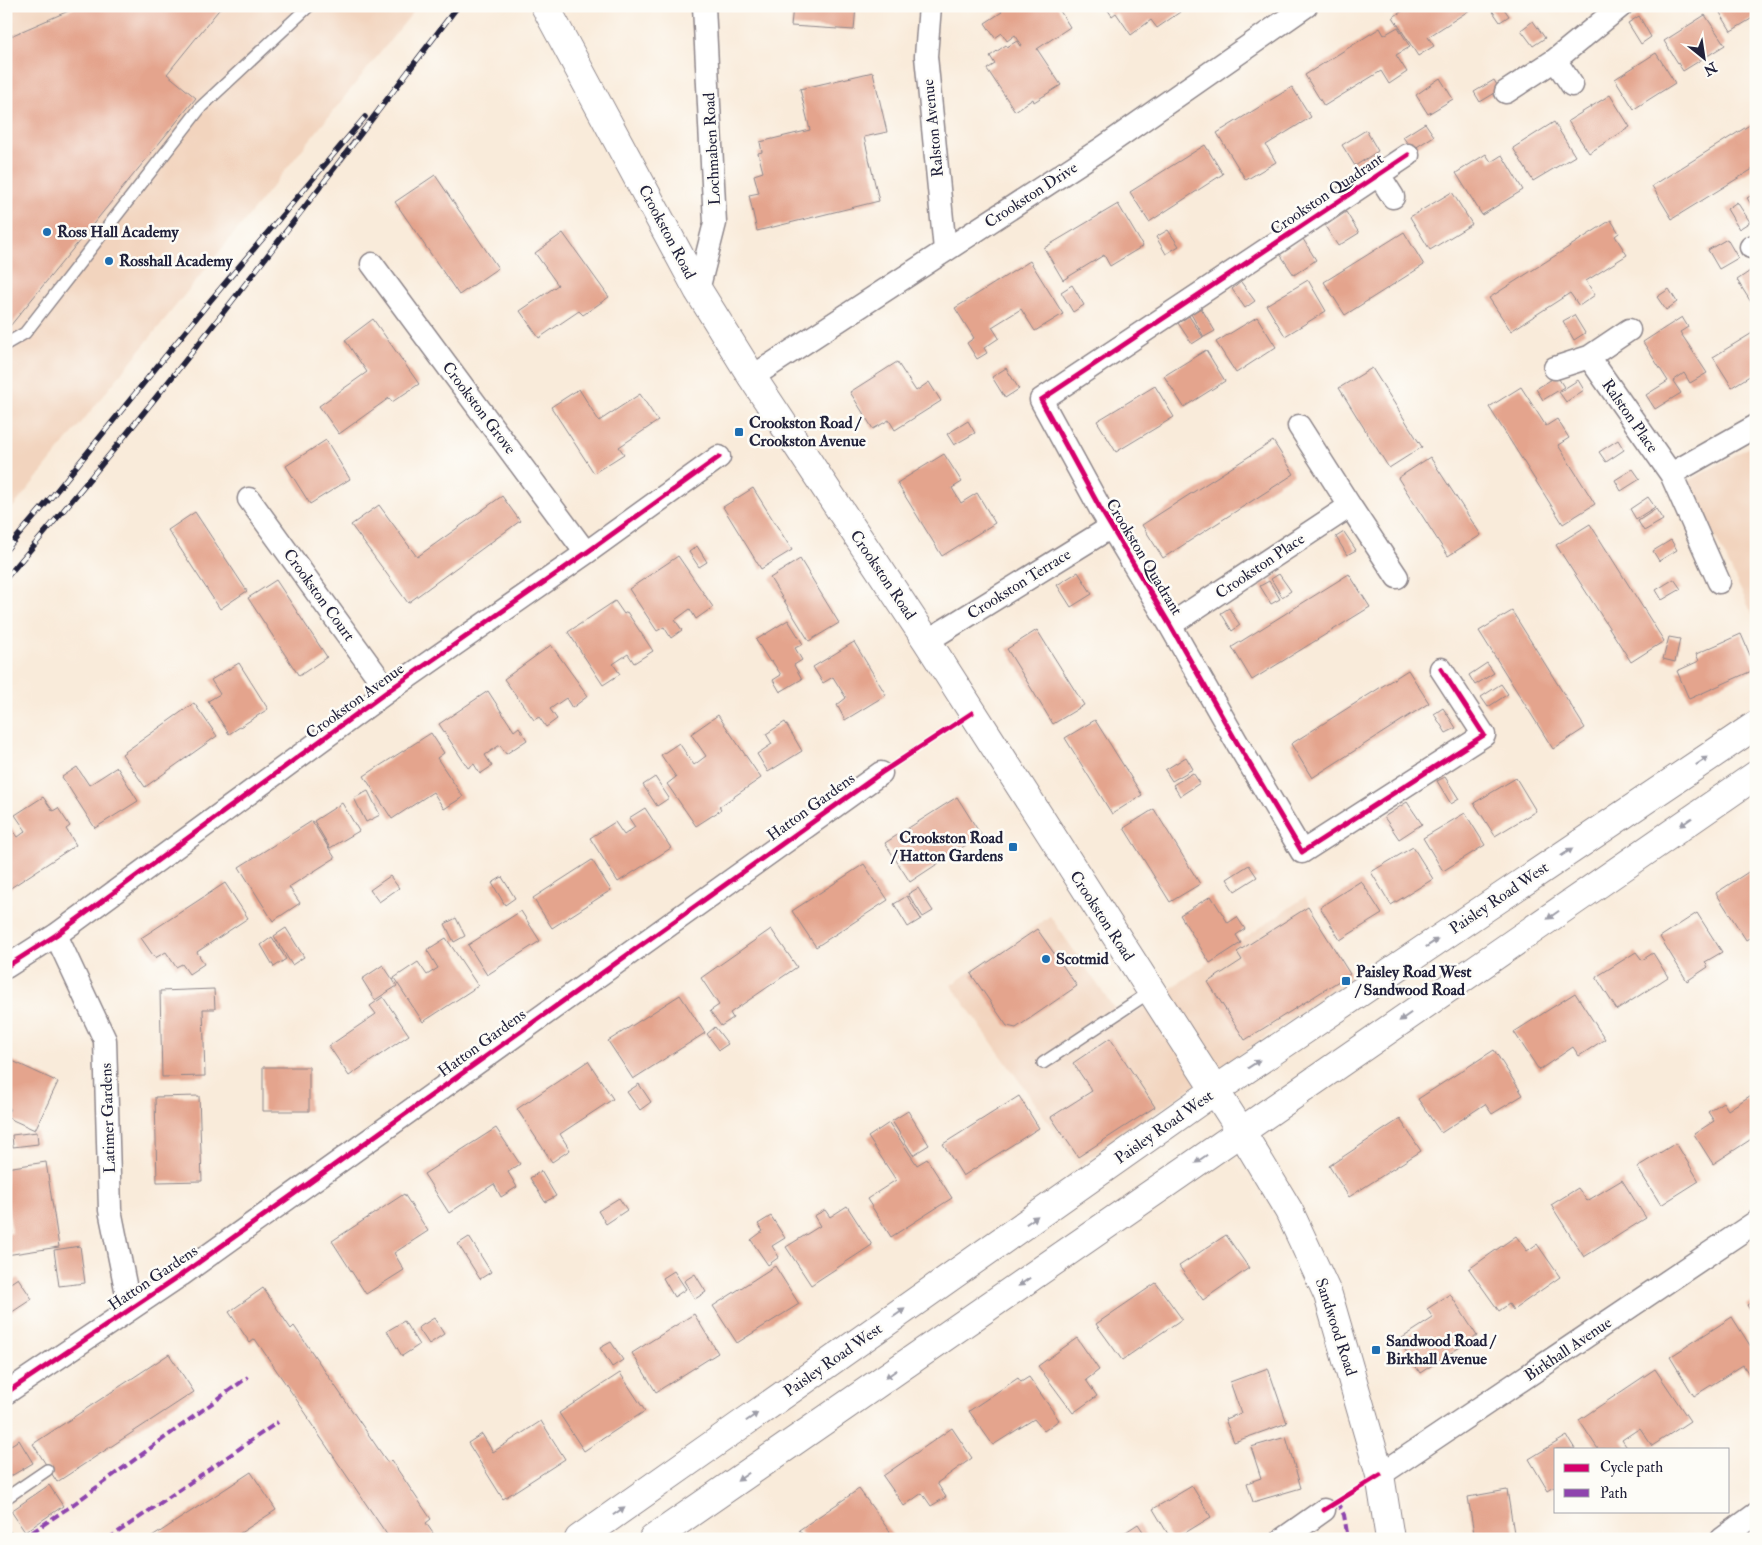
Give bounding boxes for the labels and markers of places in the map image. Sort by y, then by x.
place label: Ross Hall Academy [57,222,180,243]
marker: Ross Hall Academy [41,226,53,238]
place label: Rosshall Academy [119,251,233,272]
marker: Rosshall Academy [103,255,115,267]
place label: Crookston Road / Crookston Avenue [749,413,866,451]
marker: Crookston Road / Crookston Avenue [733,426,745,438]
place label: Crookston Road / Hatton Gardens [890,828,1004,866]
marker: Crookston Road / Hatton Gardens [1007,841,1019,853]
place label: Scotmid [1056,949,1109,969]
marker: Scotmid [1040,953,1052,965]
place label: Paisley Road West / Sandwood Road [1354,962,1472,1000]
marker: Paisley Road West / Sandwood Road [1340,975,1352,987]
place label: Sandwood Road / Birkhall Avenue [1386,1331,1497,1369]
marker: Sandwood Road / Birkhall Avenue [1370,1344,1382,1356]

